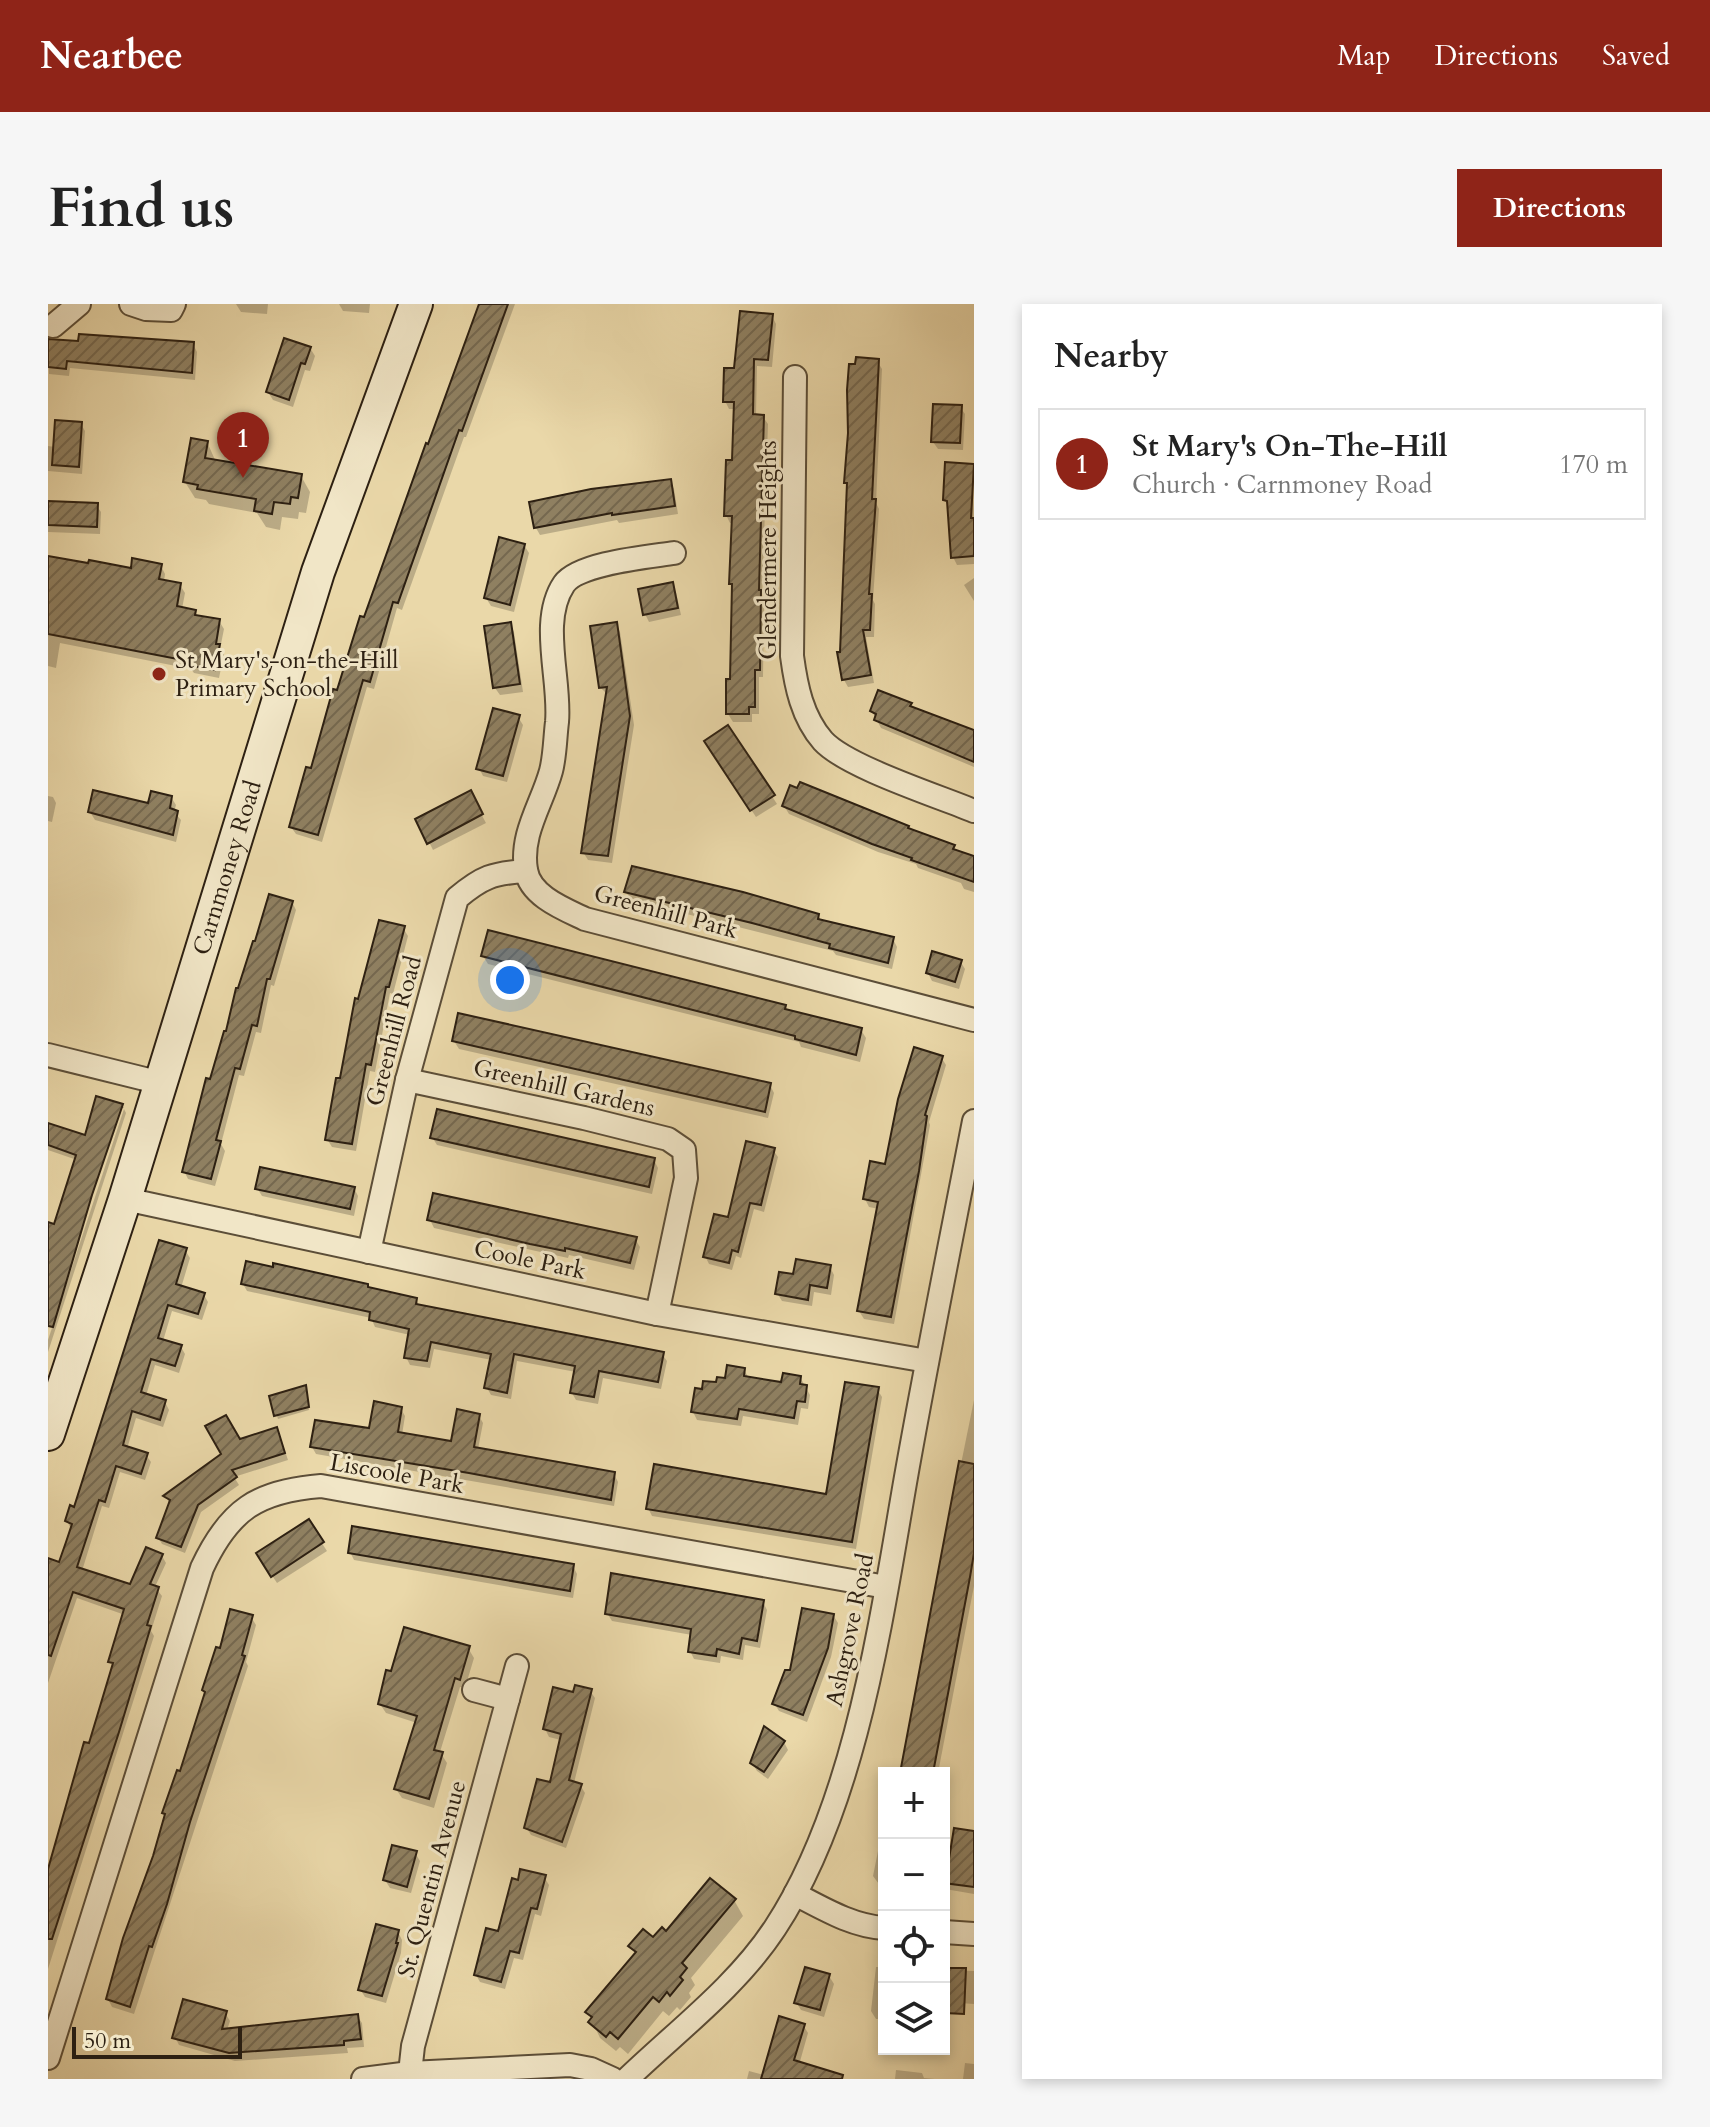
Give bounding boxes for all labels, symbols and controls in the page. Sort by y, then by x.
text: Nearbee [40,30,183,82]
text: Map [1337,37,1391,75]
text: Directions [1435,37,1558,75]
text: Saved [1602,37,1670,75]
button: Directions [1457,169,1662,247]
text: Find us [48,171,234,246]
text: Nearby [1054,333,1169,379]
pin: 1 [217,412,269,478]
text: St Mary's On-The-Hill [1132,426,1448,467]
street label: Glendermere Heights [752,440,785,660]
text: 1 [1075,447,1089,482]
text: 170 m [1559,447,1628,482]
text: Church · Carnmoney Road [1132,467,1432,502]
place label: St Mary's-on-the-Hill Primary School [175,644,398,705]
marker: St Mary's-on-the-Hill Primary School [150,665,168,683]
street label: Carnmoney Road [185,776,269,959]
street label: Greenhill Park [590,877,742,947]
street label: Greenhill Road [358,952,430,1110]
your location [490,960,530,1000]
street label: Greenhill Gardens [470,1051,658,1125]
street label: Coole Park [471,1232,589,1288]
street label: Liscoole Park [327,1446,467,1502]
street label: Ashgrove Road [818,1550,882,1710]
map controls [878,1767,950,2055]
button: + [878,1767,950,1839]
street label: St. Quentin Avenue [390,1777,474,1981]
button: − [878,1839,950,1911]
button: locate [878,1911,950,1983]
button: layers [878,1983,950,2055]
scale bar [72,2023,242,2059]
text: 50 m [84,2026,131,2056]

